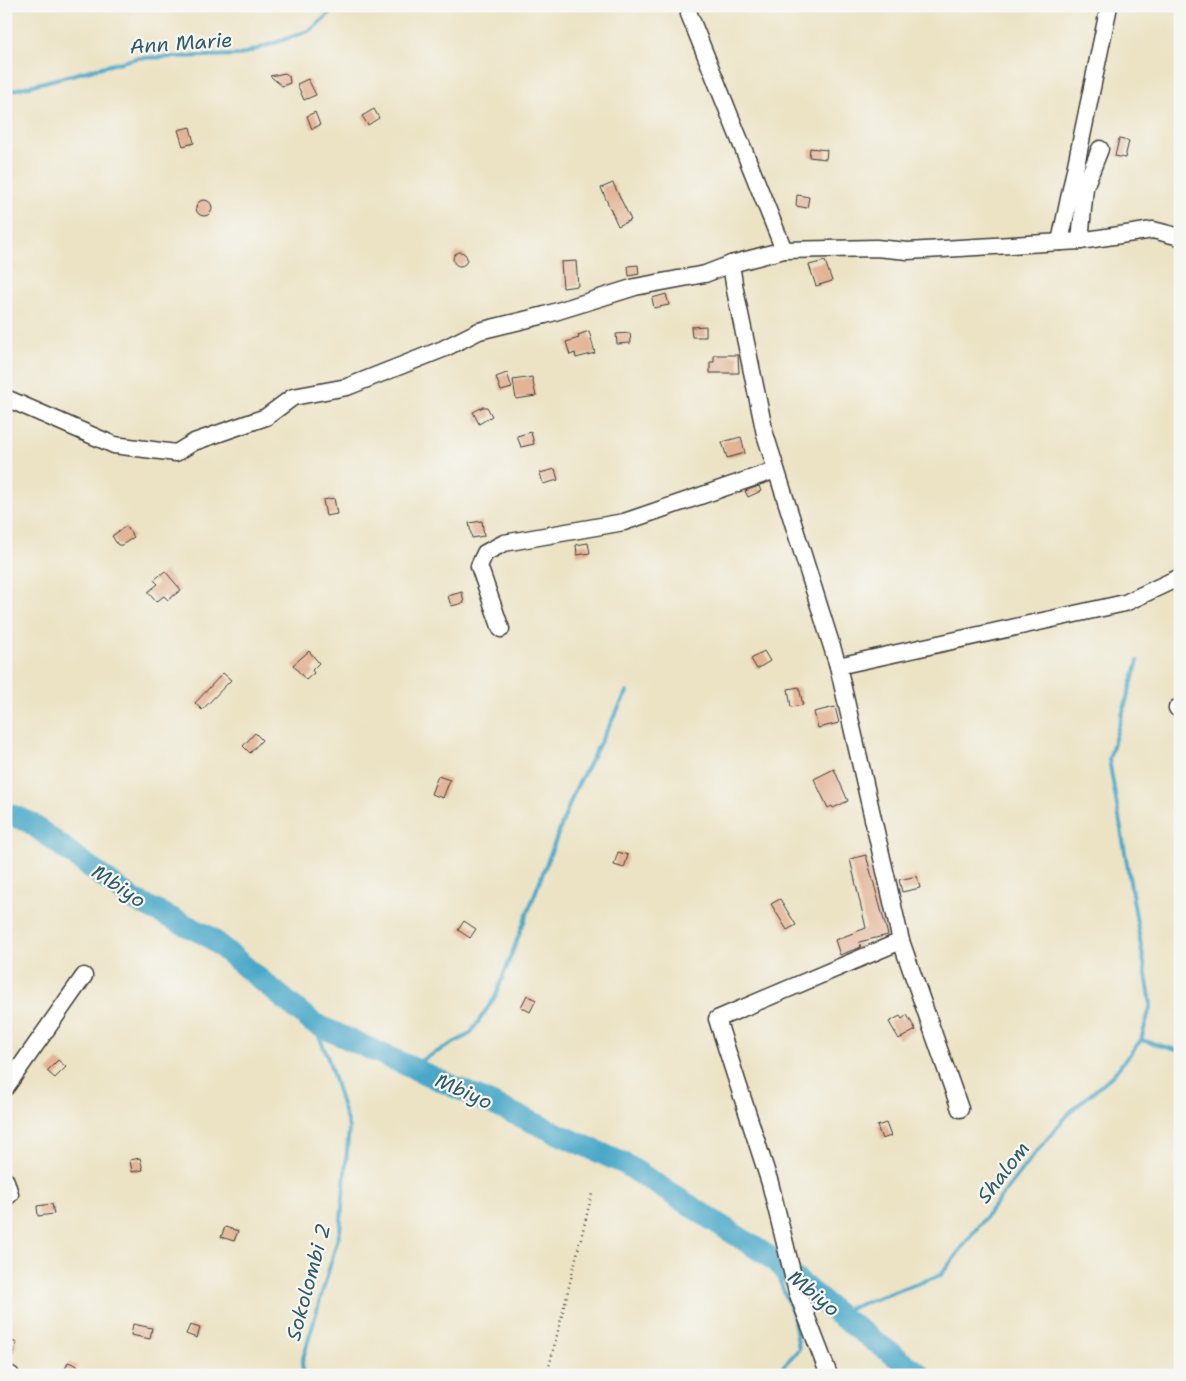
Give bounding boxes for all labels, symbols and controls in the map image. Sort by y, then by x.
water label: Ann Marie [129,26,233,60]
water label: Mbiyo [87,858,151,914]
water label: Mbiyo [431,1067,497,1115]
water label: Shalom [971,1136,1035,1208]
water label: Sokolombi 2 [280,1221,336,1343]
water label: Mbiyo [783,1264,845,1322]

